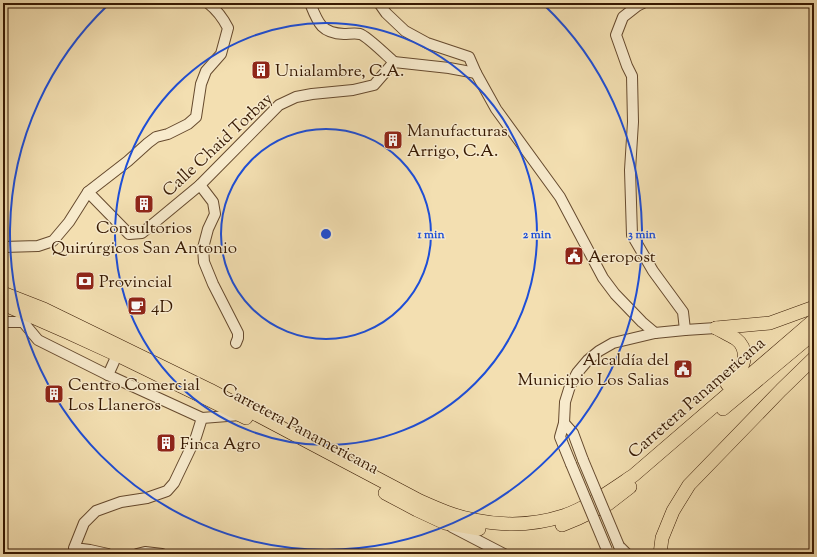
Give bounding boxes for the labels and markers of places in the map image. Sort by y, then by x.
building icon: Unialambre, C.A. [250,59,272,81]
place label: Unialambre, C.A. [275,60,404,84]
place label: Manufacturas Arrigo, C.A. [407,120,508,164]
building icon: Manufacturas Arrigo, C.A. [382,129,404,151]
building icon: Consultorios Quirúrgicos San Antonio [133,193,155,215]
place label: Consultorios Quirúrgicos San Antonio [51,217,237,261]
centre of rings [319,227,333,241]
public building icon: Aeropost [563,245,585,267]
place label: Aeropost [588,246,656,270]
bank icon: Provincial [74,270,96,292]
place label: Provincial [99,271,172,295]
cafe icon: 4D [126,295,148,317]
place label: 4D [151,296,173,320]
place label: Alcaldía del Municipio Los Salias [518,349,669,393]
public building icon: Alcaldía del Municipio Los Salias [672,358,694,380]
place label: Centro Comercial Los Llaneros [68,374,200,418]
building icon: Centro Comercial Los Llaneros [43,383,65,405]
building icon: Finca Agro [155,432,177,454]
place label: Finca Agro [180,433,260,457]

